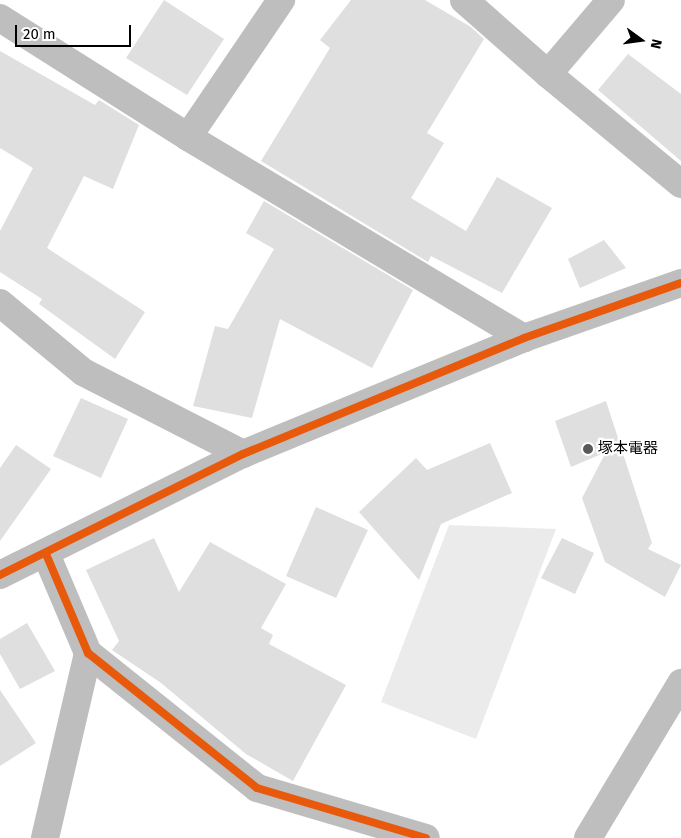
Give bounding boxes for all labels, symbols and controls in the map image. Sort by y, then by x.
scale bar [18,15,134,47]
north arrow [616,15,666,65]
text: 20 m [23,25,56,43]
text: N [647,37,665,50]
place label: 塚本電器 [598,440,658,458]
marker: 塚本電器 [582,443,594,455]

